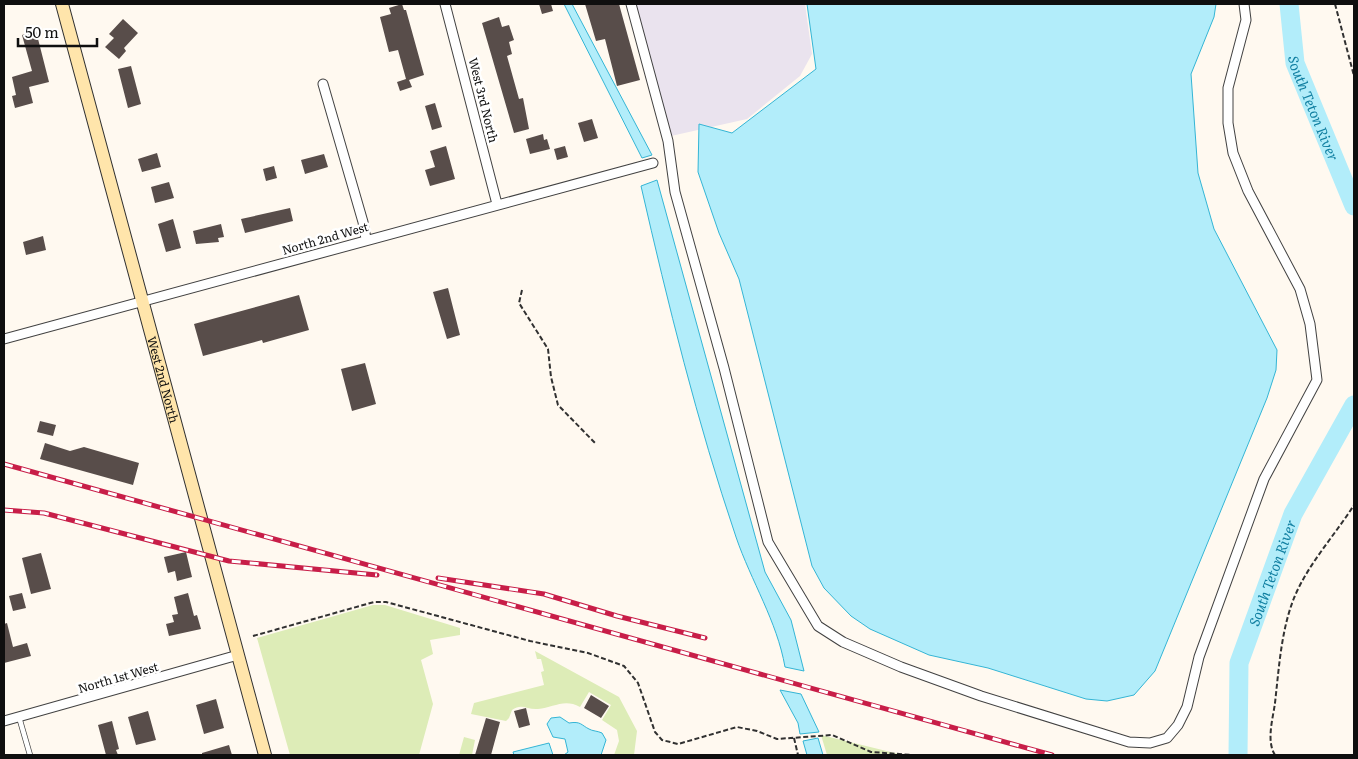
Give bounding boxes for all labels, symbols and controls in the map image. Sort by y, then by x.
scale bar [18,15,96,47]
text: 50 m [25,20,59,43]
water label: South Teton River [1284,55,1344,164]
street label: West 3rd North [465,56,503,145]
street label: North 2nd West [280,217,370,259]
street label: West 2nd North [143,334,184,425]
water label: South Teton River [1243,516,1300,629]
street label: North 1st West [76,657,160,697]

